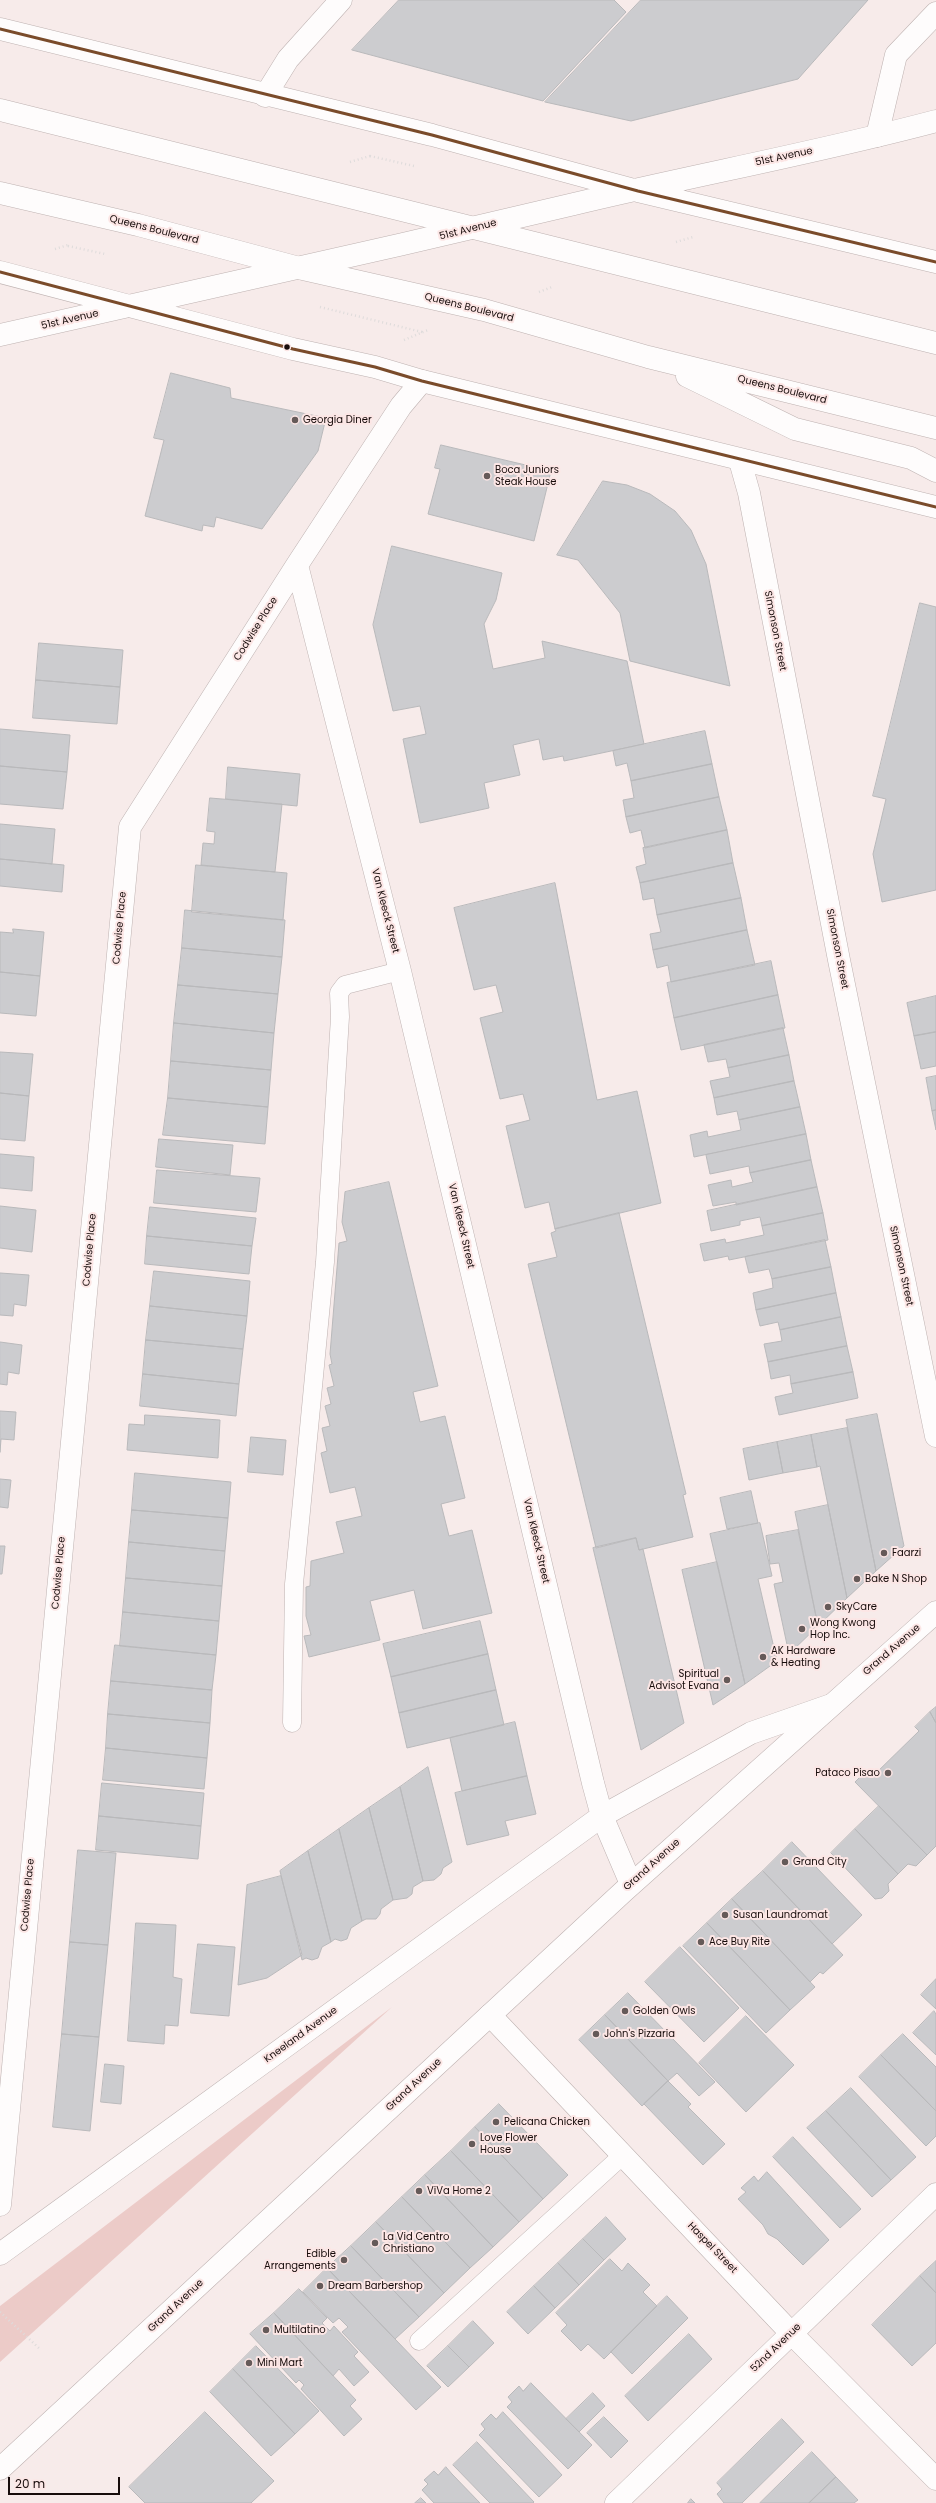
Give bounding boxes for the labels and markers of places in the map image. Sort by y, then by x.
unlabelled marker [282,342,292,352]
place label: Georgia Diner [303,414,372,426]
marker: Georgia Diner [290,415,300,425]
place label: Boca Juniors Steak House [495,464,559,488]
marker: Boca Juniors Steak House [482,471,492,481]
place label: Faarzi [892,1547,921,1559]
marker: Faarzi [879,1548,889,1558]
place label: Bake N Shop [865,1573,927,1585]
marker: Bake N Shop [852,1574,862,1584]
place label: SkyCare [836,1601,877,1613]
marker: SkyCare [823,1602,833,1612]
place label: Wong Kwong Hop Inc. [810,1617,876,1640]
marker: Wong Kwong Hop Inc. [797,1624,807,1634]
place label: AK Hardware & Heating [771,1645,835,1668]
marker: AK Hardware & Heating [758,1652,768,1662]
place label: Spiritual Advisot Evana [649,1668,719,1692]
marker: Spiritual Advisot Evana [722,1675,732,1685]
place label: Pataco Pisao [815,1767,880,1779]
marker: Pataco Pisao [883,1768,893,1778]
place label: Grand City [793,1856,847,1868]
marker: Grand City [780,1857,790,1867]
place label: Susan Laundromat [733,1909,828,1921]
marker: Susan Laundromat [720,1910,730,1920]
place label: Ace Buy Rite [709,1936,770,1948]
marker: Ace Buy Rite [696,1937,706,1947]
place label: Golden Owls [633,2005,695,2017]
marker: Golden Owls [620,2006,630,2016]
place label: John's Pizzaria [604,2028,675,2040]
marker: John's Pizzaria [591,2029,601,2039]
place label: Pelicana Chicken [504,2116,590,2128]
marker: Pelicana Chicken [491,2117,501,2127]
place label: Love Flower House [480,2132,537,2156]
marker: Love Flower House [467,2139,477,2149]
place label: ViVa Home 2 [427,2185,491,2197]
marker: ViVa Home 2 [414,2186,424,2196]
place label: La Vid Centro Christiano [383,2231,449,2254]
marker: La Vid Centro Christiano [370,2238,380,2248]
place label: Edible Arrangements [264,2248,336,2272]
marker: Edible Arrangements [339,2255,349,2265]
place label: Dream Barbershop [328,2280,423,2292]
marker: Dream Barbershop [315,2281,325,2291]
place label: Multilatino [274,2324,326,2336]
marker: Multilatino [261,2325,271,2335]
place label: Mini Mart [257,2357,302,2369]
marker: Mini Mart [244,2358,254,2368]

